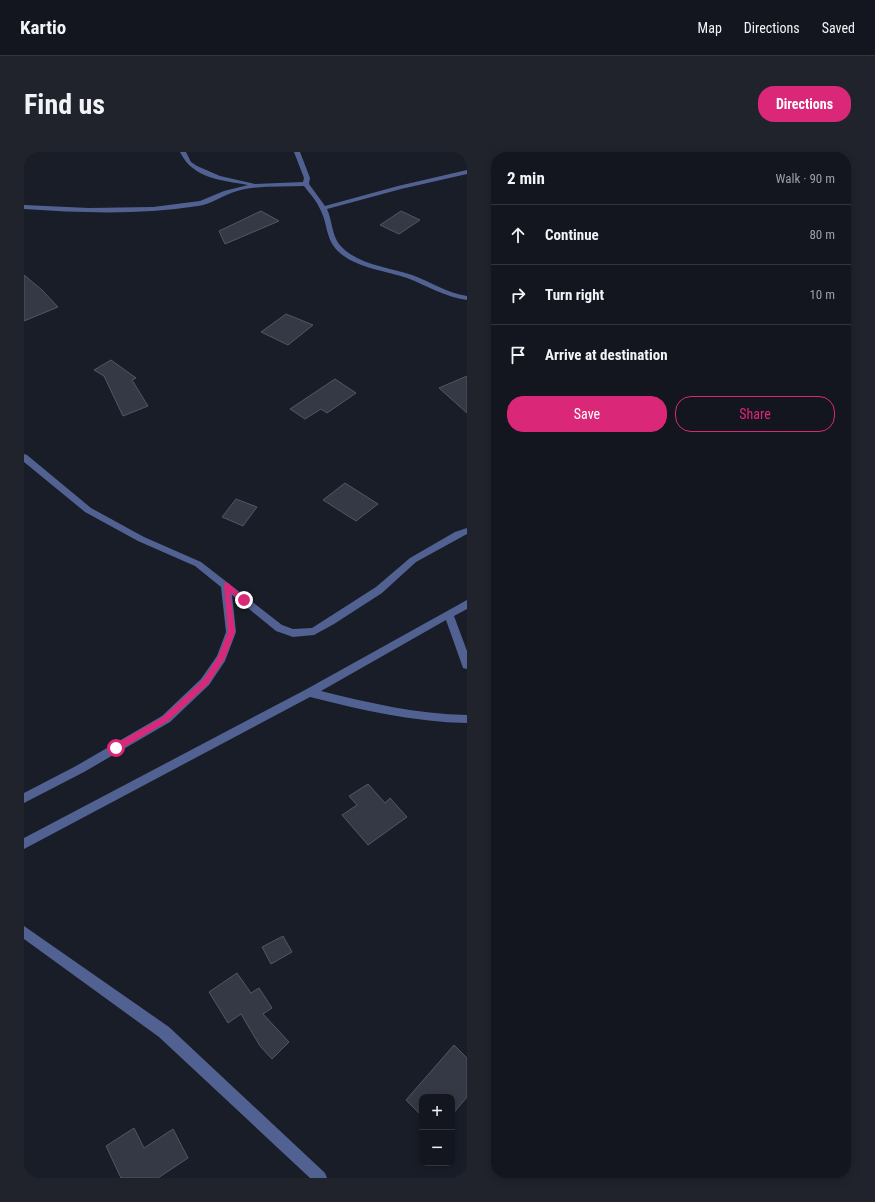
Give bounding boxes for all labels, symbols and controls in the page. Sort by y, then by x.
text: Kartio [20,16,66,39]
text: Map [698,20,722,36]
text: Directions [744,20,800,36]
text: Saved [822,20,855,36]
button: Directions [758,86,851,122]
text: Find us [24,88,105,121]
text: 2 min [507,168,545,188]
text: Walk · 90 m [775,171,835,186]
icon: ahead [507,224,529,246]
text: Continue [545,226,599,244]
text: 80 m [809,227,835,242]
icon: right [507,284,529,306]
text: Turn right [545,286,604,304]
text: 10 m [809,287,835,302]
icon: arrive [507,344,529,366]
text: Arrive at destination [545,346,668,364]
button: Save [507,396,667,432]
button: Share [675,396,835,432]
route end [235,591,253,609]
route start [107,739,125,757]
map controls [419,1094,455,1166]
button: + [419,1094,455,1130]
button: − [419,1130,455,1166]

